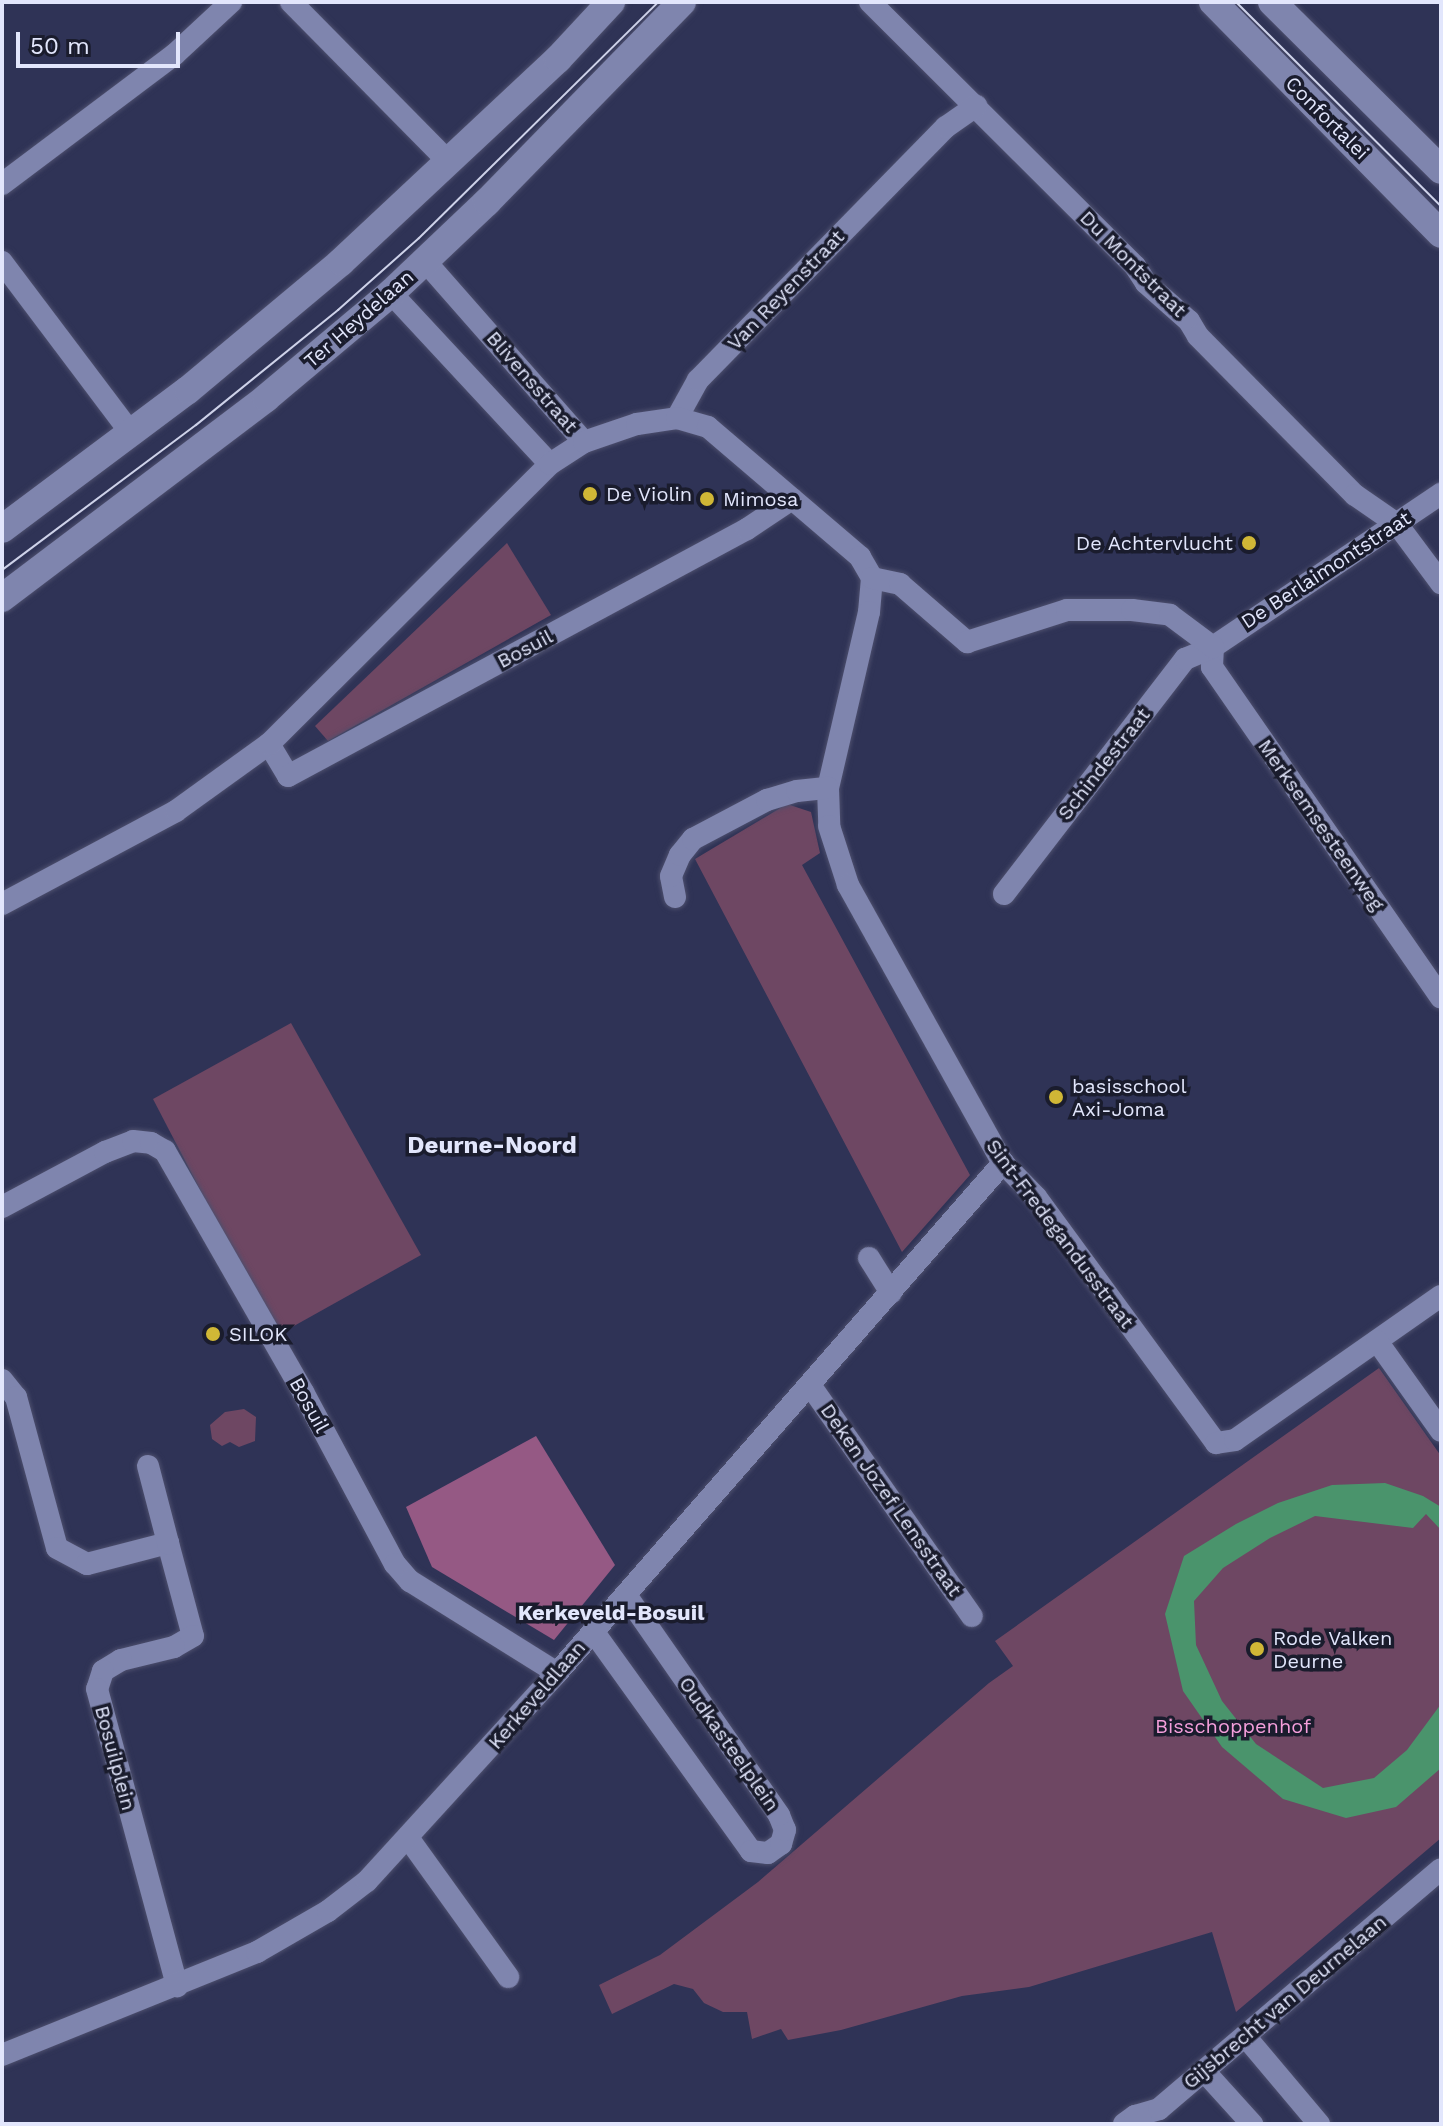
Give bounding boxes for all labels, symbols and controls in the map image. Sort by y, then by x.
scale bar [20,16,184,66]
text: 50 m [30,32,90,60]
street label: Confortalei [1280,71,1374,165]
street label: Du Montstraat [1075,206,1191,322]
street label: Van Reyenstraat [723,225,849,355]
street label: Ter Heydelaan [299,265,419,373]
street label: Blivensstraat [481,326,583,438]
place label: De Violin [606,482,693,506]
marker: De Violin [581,485,599,503]
place label: Mimosa [723,487,798,511]
marker: Mimosa [698,490,716,508]
street label: De Berlaimontstraat [1237,506,1415,634]
place label: De Achtervlucht [1075,531,1233,555]
marker: De Achtervlucht [1240,534,1258,552]
street label: Bosuil [493,624,557,674]
street label: Schindestraat [1053,703,1155,825]
street label: Merksemsesteenweg [1253,735,1389,915]
place label: basisschool Axi-Joma [1072,1074,1186,1121]
marker: basisschool Axi-Joma [1047,1088,1065,1106]
district label: Deurne-Noord [407,1132,577,1160]
street label: Sint-Fredegandusstraat [981,1135,1139,1333]
place label: SILOK [229,1322,287,1346]
marker: SILOK [204,1325,222,1343]
street label: Bosuil [284,1373,334,1437]
street label: Deken Jozef Lensstraat [815,1399,967,1601]
district label: Kerkeveld-Bosuil [518,1600,704,1626]
place label: Rode Valken Deurne [1273,1626,1393,1673]
street label: Kerkeveldlaan [483,1636,591,1754]
marker: Rode Valken Deurne [1248,1640,1266,1658]
street label: Oudkasteelplein [674,1672,784,1816]
street label: Bosuilplein [90,1703,140,1813]
park label: Bisschoppenhof [1155,1714,1311,1738]
street label: Gijsbrecht van Deurnelaan [1178,1910,1392,2094]

